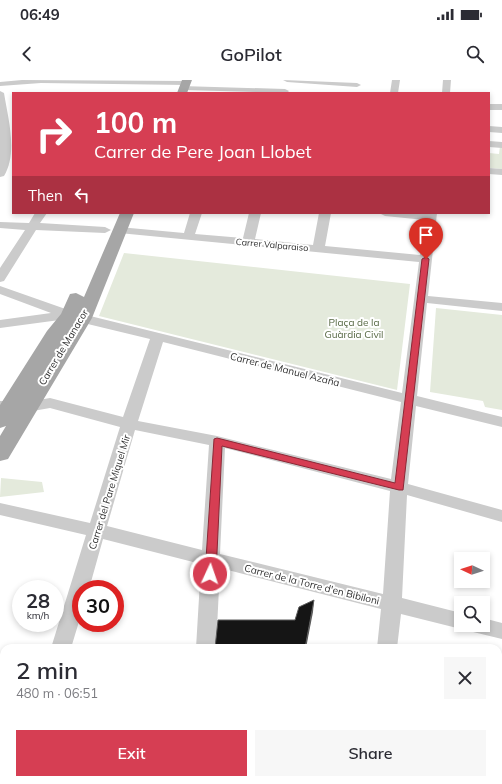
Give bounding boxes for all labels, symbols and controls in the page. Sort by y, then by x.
text: 06:49 [20,5,60,24]
icon: back [16,43,38,65]
text: GoPilot [220,43,282,66]
icon: search [464,43,486,65]
text: 100 m [94,105,177,140]
icon: right [28,108,80,160]
text: Carrer de Pere Joan Llobet [94,140,312,163]
icon: left [71,184,93,206]
text: Then [28,186,63,205]
pin [409,218,443,259]
icon: arrive [415,224,437,246]
street label: Carrer Valparaiso [235,236,309,253]
street label: Carrer de Manacor [36,307,91,388]
park label: Plaça de la Guàrdia Civil [325,316,383,341]
street label: Carrer de Manuel Azaña [229,350,341,389]
street label: Carrer del Pare Miquel Mir [86,433,133,551]
north arrow [454,552,490,588]
map controls [454,552,490,632]
position arrow [189,553,231,595]
street label: Carrer de la Torre d'en Bibiloni [243,561,381,608]
speed limit sign: 30 [72,580,124,632]
text: 28 [26,588,50,613]
button: search [454,596,490,632]
text: km/h [27,609,49,622]
text: 2 min [16,655,78,685]
button: close [444,657,486,699]
text: 480 m · 06:51 [16,685,98,701]
button: Exit [16,730,247,776]
button: Share [255,730,486,776]

